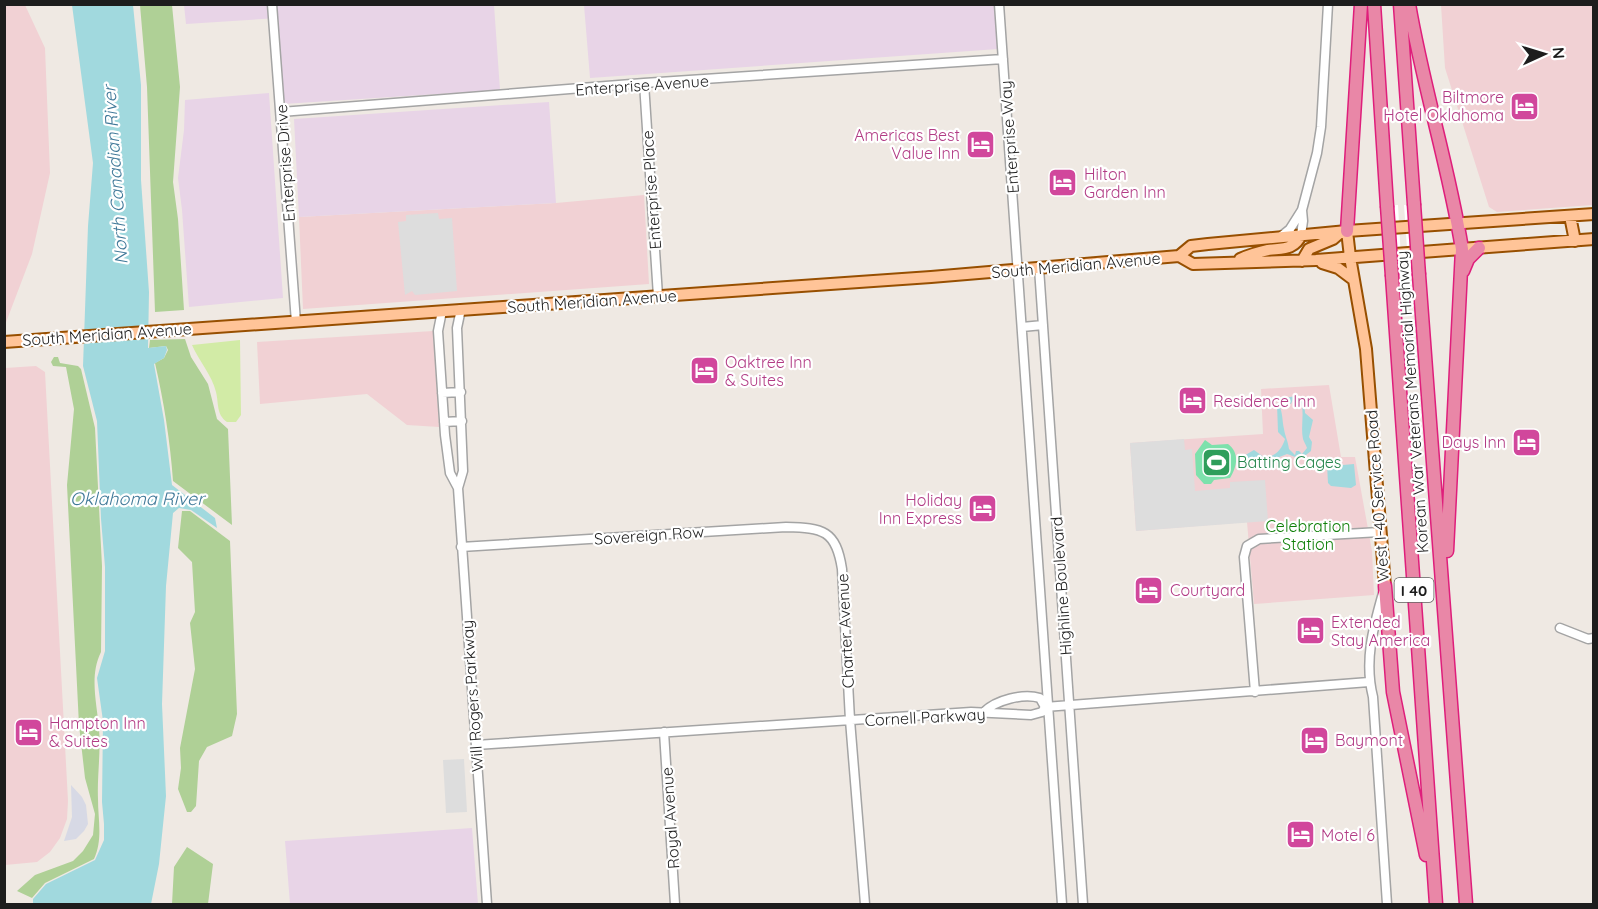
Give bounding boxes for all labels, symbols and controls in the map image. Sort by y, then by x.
north arrow [1514,24,1574,84]
text: N [1549,46,1569,60]
street label: Enterprise Avenue [575,70,709,100]
street label: Enterprise Way [995,80,1023,194]
water label: North Canadian River [97,83,133,265]
place label: Biltmore Hotel Oklahoma [1383,87,1504,125]
hotel icon: Biltmore Hotel Oklahoma [1509,90,1541,122]
street label: Enterprise Drive [271,104,299,222]
place label: Americas Best Value Inn [854,125,960,163]
hotel icon: Americas Best Value Inn [965,128,997,160]
street label: Enterprise Place [637,130,665,250]
place label: Hilton Garden Inn [1084,164,1166,202]
hotel icon: Hilton Garden Inn [1047,167,1079,199]
street label: South Meridian Avenue [991,248,1161,282]
street label: Korean War Veterans Memorial Highway [1391,250,1433,554]
street label: South Meridian Avenue [507,285,677,317]
street label: South Meridian Avenue [22,318,192,350]
place label: Oaktree Inn & Suites [725,352,812,390]
hotel icon: Oaktree Inn & Suites [688,355,720,387]
hotel icon: Residence Inn [1176,385,1208,417]
place label: Residence Inn [1213,391,1316,411]
street label: West I-40 Service Road [1361,409,1393,583]
hotel icon: Days Inn [1511,426,1543,458]
place label: Days Inn [1442,432,1506,452]
sports icon: Batting Cages [1200,446,1232,478]
place label: Batting Cages [1237,452,1341,472]
water label: Oklahoma River [70,487,206,510]
place label: Holiday Inn Express [879,490,962,528]
hotel icon: Holiday Inn Express [967,493,999,525]
street label: Highline Boulevard [1046,516,1076,656]
park label: Celebration Station [1265,516,1351,554]
street label: Sovereign Row [593,521,705,549]
street label: Charter Avenue [832,573,858,689]
hotel icon: Courtyard [1133,574,1165,606]
road number: I 40 [1394,578,1434,602]
place label: Courtyard [1170,580,1245,600]
place label: Extended Stay America [1331,612,1430,650]
hotel icon: Extended Stay America [1294,615,1326,647]
street label: Will Rogers Parkway [457,619,487,773]
street label: Cornell Parkway [864,704,986,730]
place label: Hampton Inn & Suites [49,713,146,751]
hotel icon: Hampton Inn & Suites [12,716,44,748]
hotel icon: Baymont [1298,724,1330,756]
place label: Baymont [1335,730,1403,750]
street label: Royal Avenue [656,766,684,870]
hotel icon: Motel 6 [1284,819,1316,851]
place label: Motel 6 [1321,825,1375,845]

